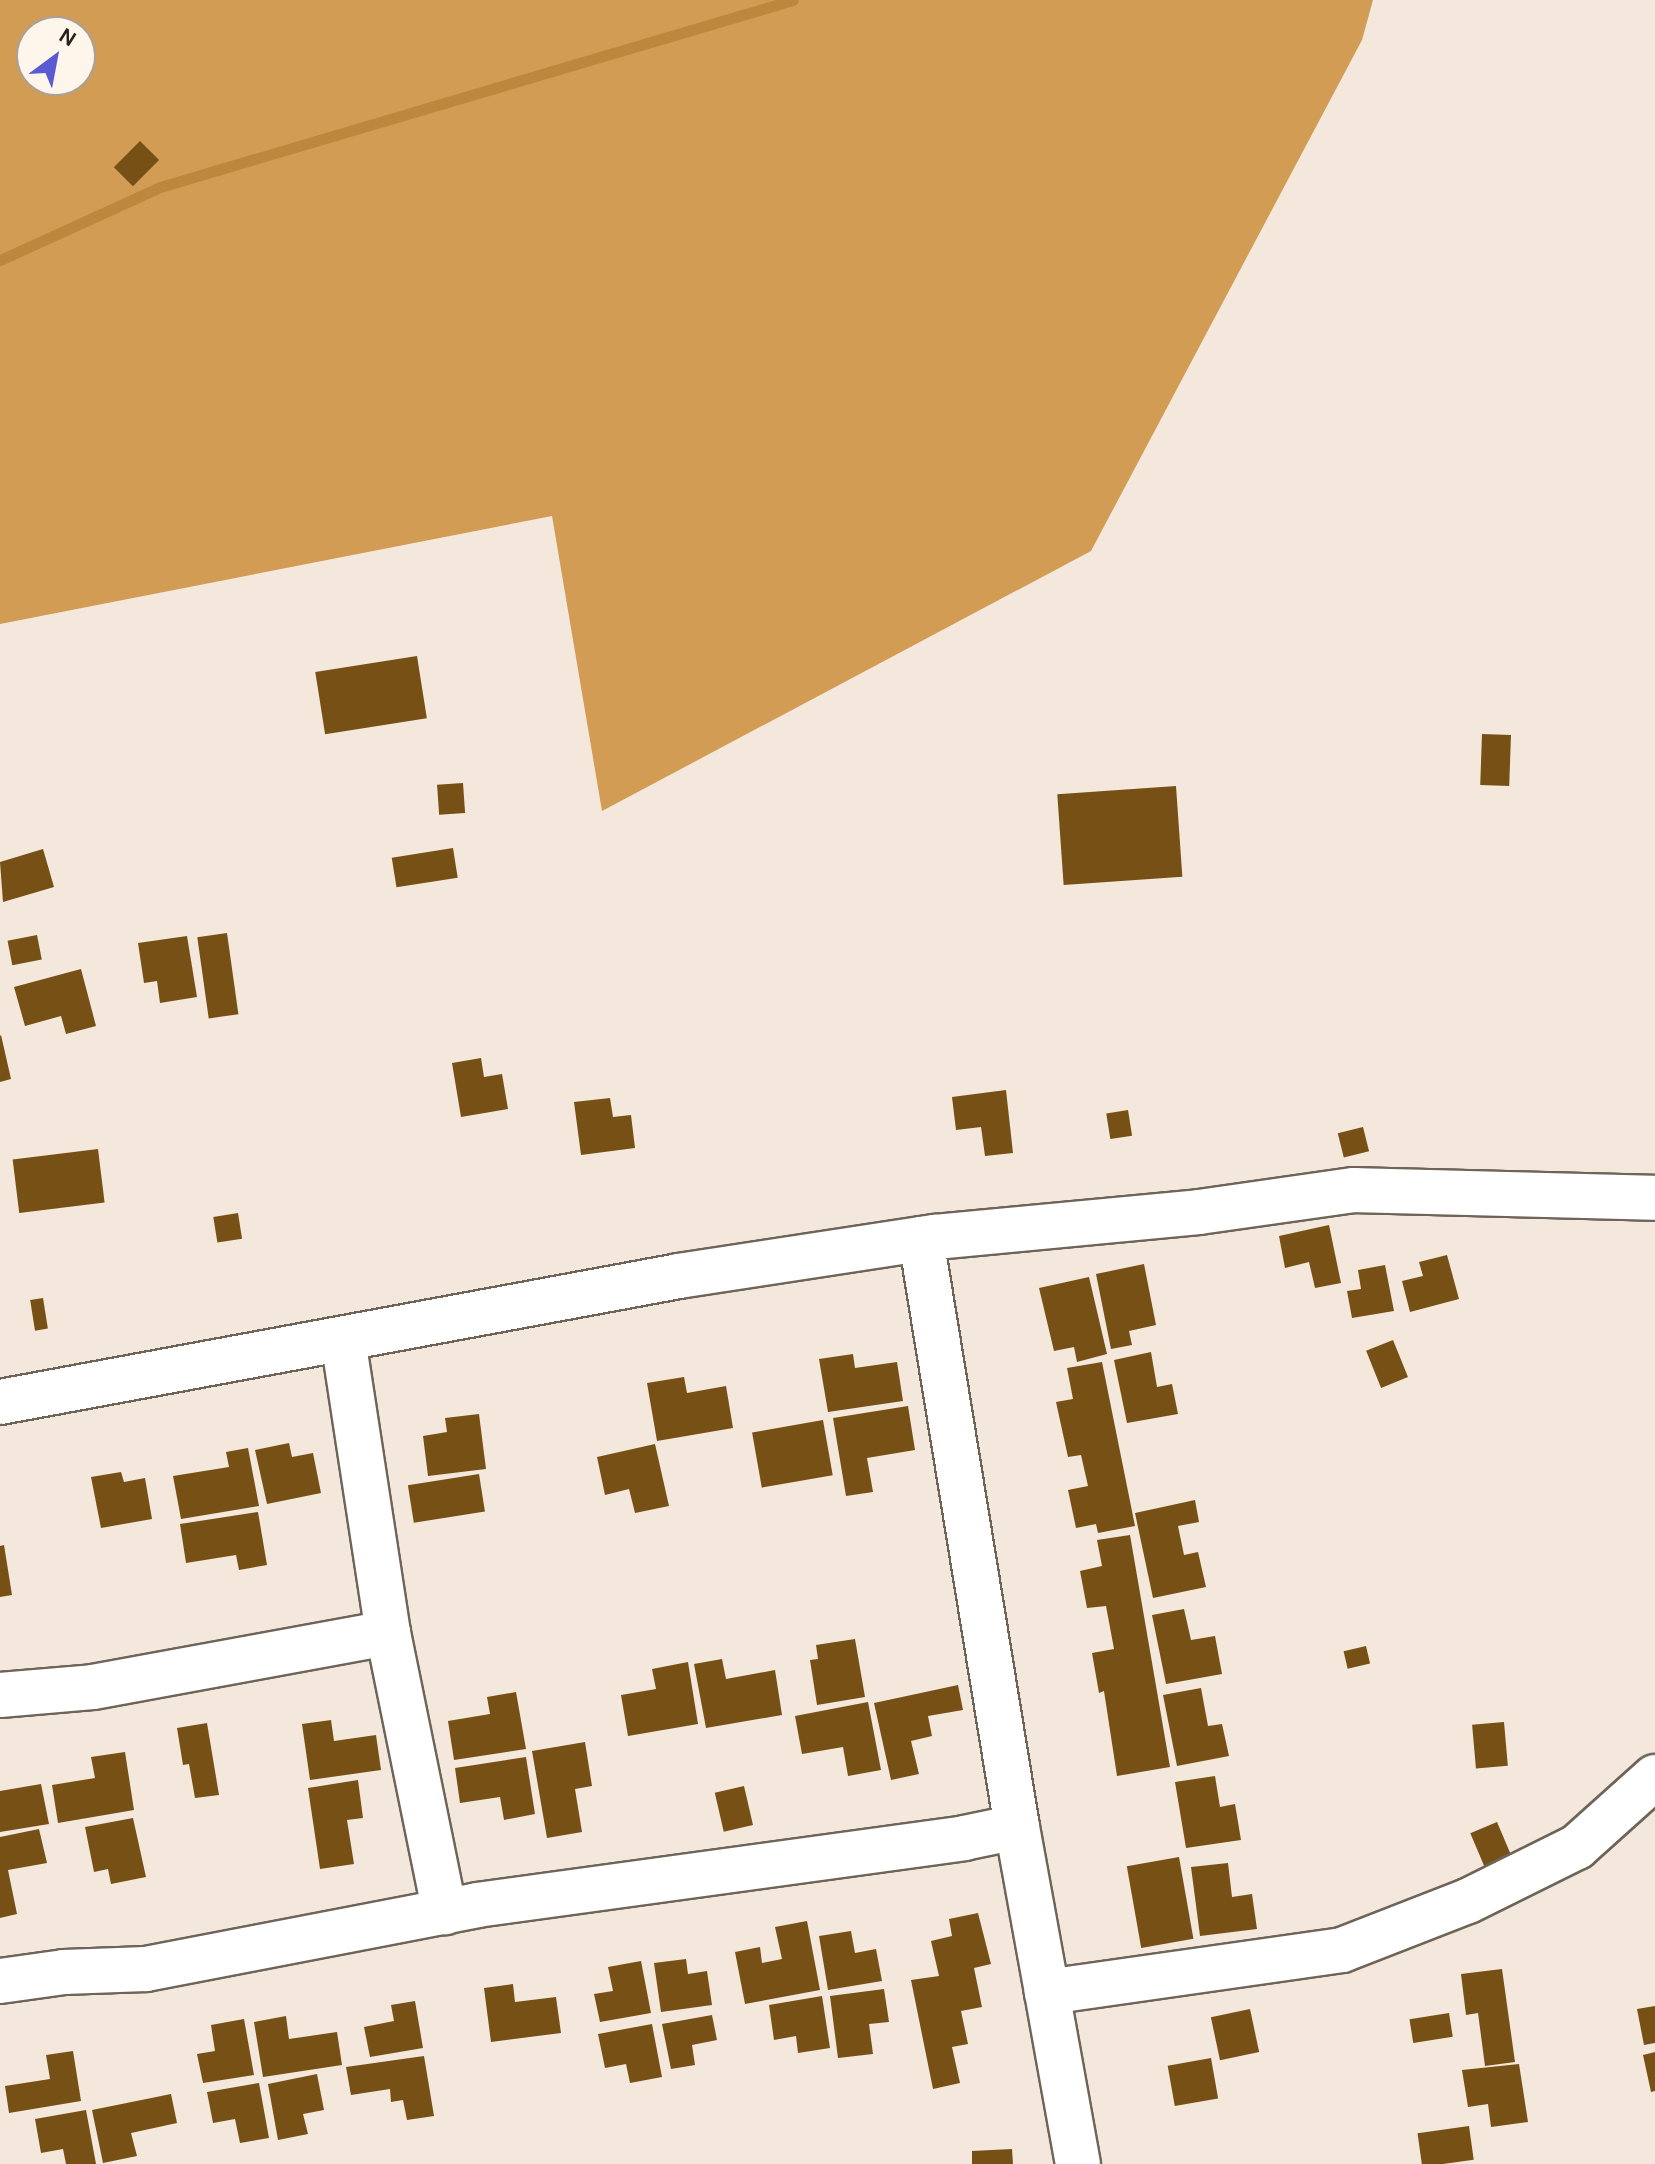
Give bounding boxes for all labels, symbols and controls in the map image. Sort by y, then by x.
north arrow [16,16,96,96]
text: N [54,22,81,53]

